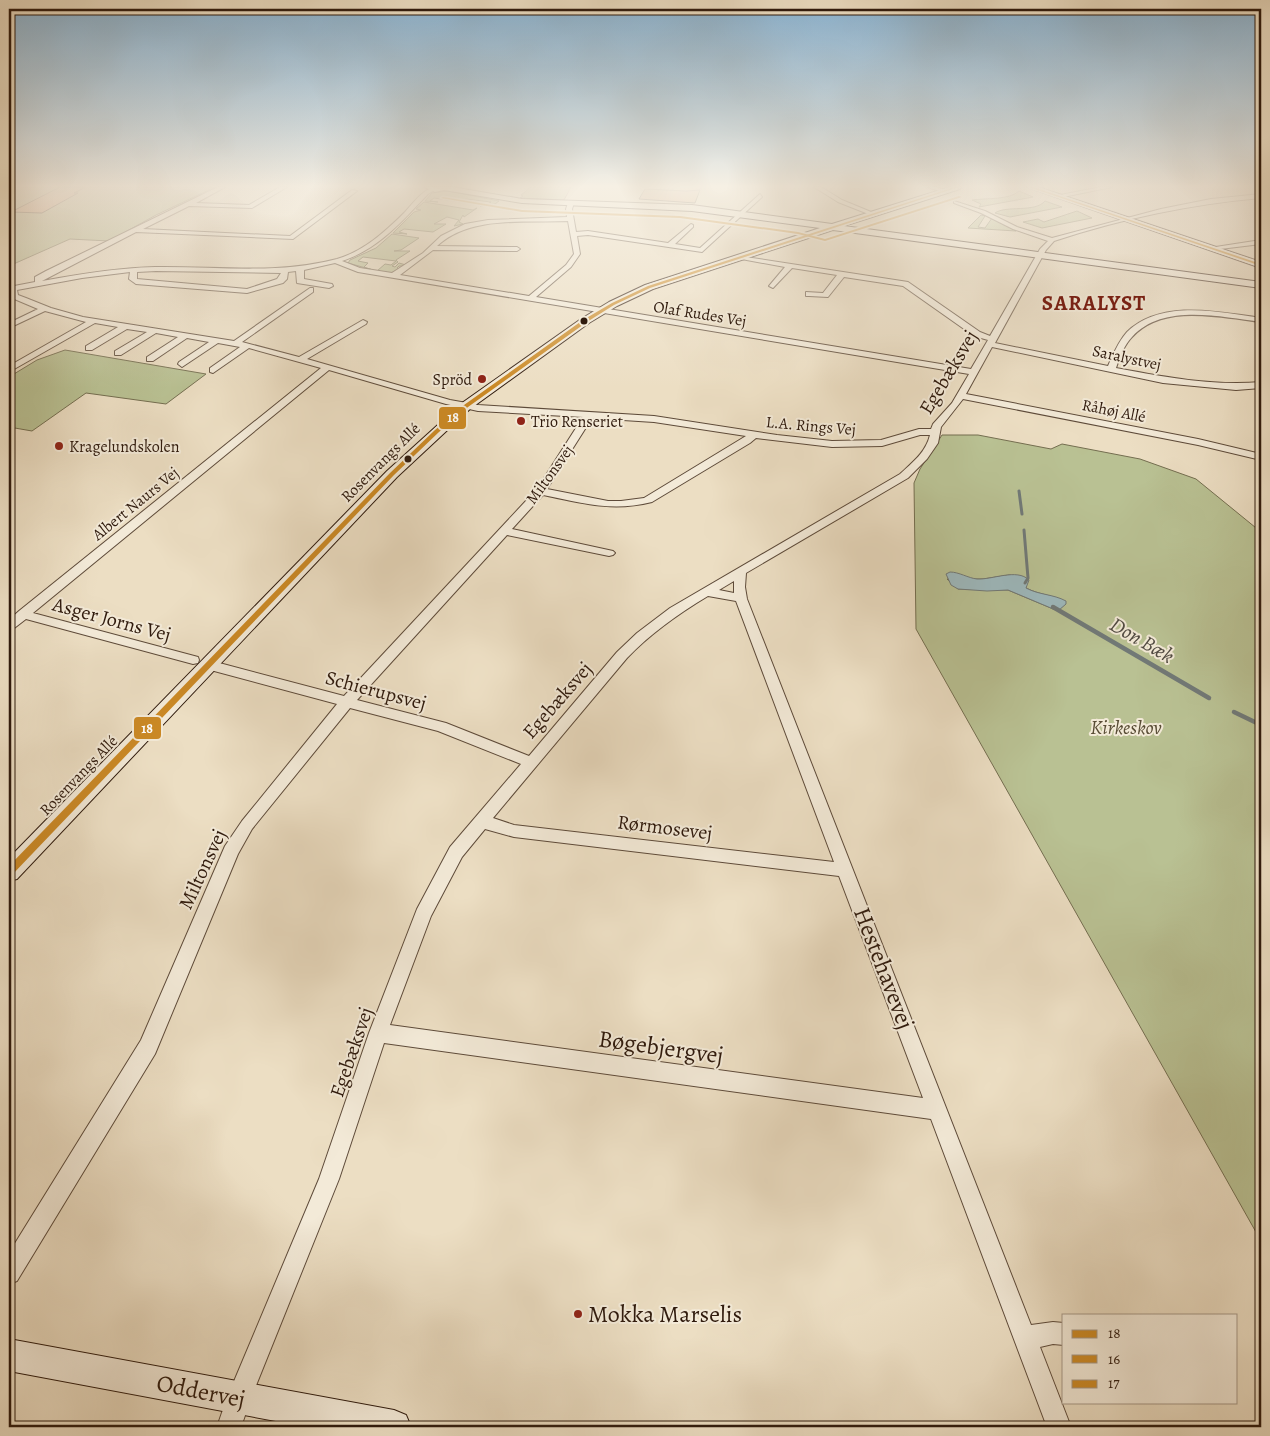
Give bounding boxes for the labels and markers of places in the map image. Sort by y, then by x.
unlabelled marker [579,316,589,326]
place label: Spröd [433,369,472,391]
marker: Spröd [476,373,488,385]
place label: Trio Renseriet [531,411,623,433]
marker: Trio Renseriet [515,415,527,427]
place label: Kragelundskolen [69,436,180,458]
marker: Kragelundskolen [53,440,65,452]
unlabelled marker [403,454,413,464]
place label: Mokka Marselis [588,1298,742,1330]
marker: Mokka Marselis [572,1308,584,1320]

